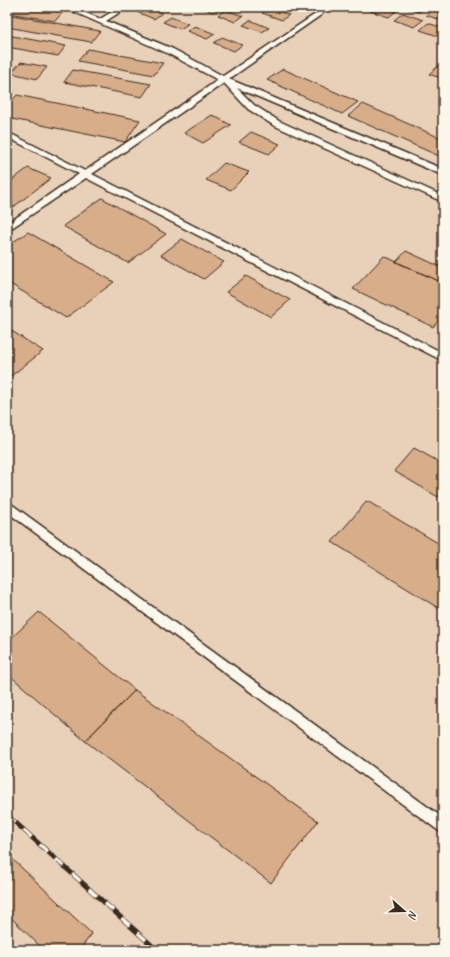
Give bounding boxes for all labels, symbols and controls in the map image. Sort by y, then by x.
north arrow [384,891,424,931]
text: N [405,909,421,922]

